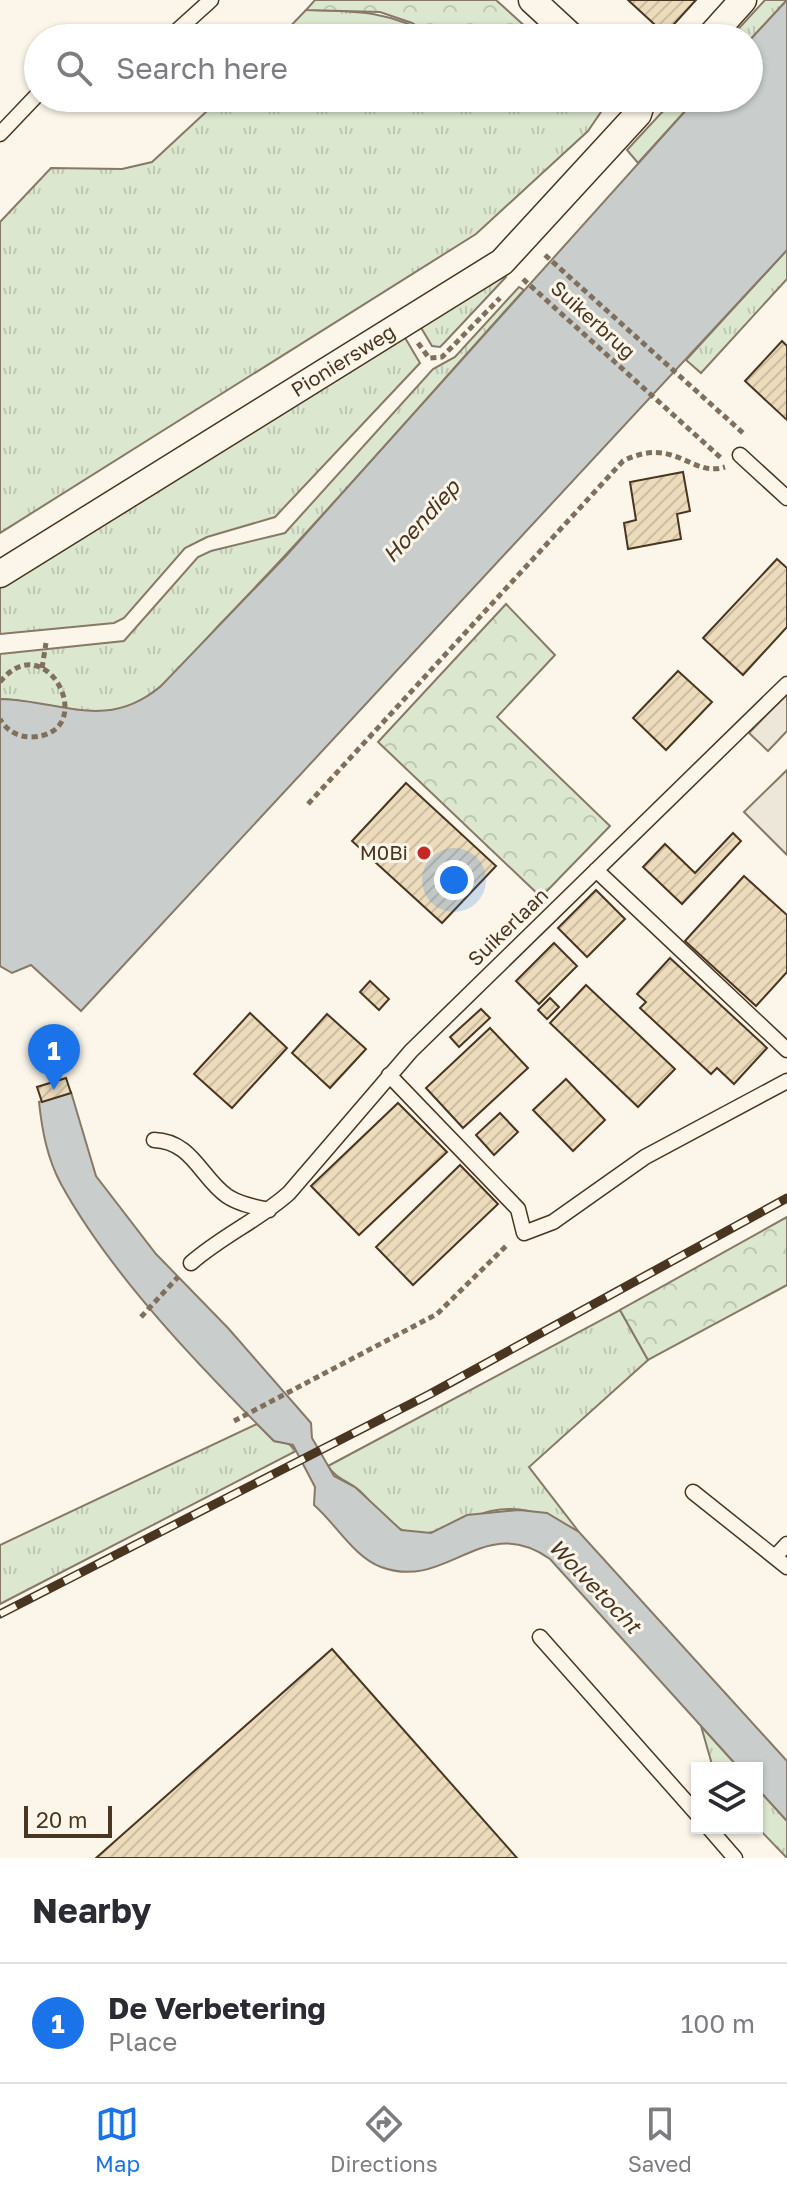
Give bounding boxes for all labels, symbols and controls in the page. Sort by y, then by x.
search box [24,24,763,112]
icon: search [52,46,96,90]
text: Search here [116,50,288,86]
street label: Suikerbrug [547,275,641,363]
street label: Pioniersweg [286,319,399,401]
water label: Hoendiep [376,473,466,568]
place label: M0Bi [360,840,408,864]
marker: M0Bi [415,844,433,862]
your location [434,860,474,900]
street label: Suikerlaan [462,882,552,970]
pin: 1 [28,1024,80,1090]
water label: Wolvetocht [544,1533,649,1640]
map controls [691,1762,763,1834]
button: layers [691,1762,763,1834]
scale bar [24,1802,112,1838]
text: 20 m [36,1806,87,1833]
text: Nearby [32,1890,152,1930]
text: De Verbetering [108,1990,326,2026]
text: 1 [51,2008,65,2039]
text: 100 m [681,2008,755,2039]
text: Place [108,2026,177,2057]
tab: Map [95,2102,140,2177]
tab: Directions [330,2102,438,2177]
tab: Saved [628,2102,692,2177]

